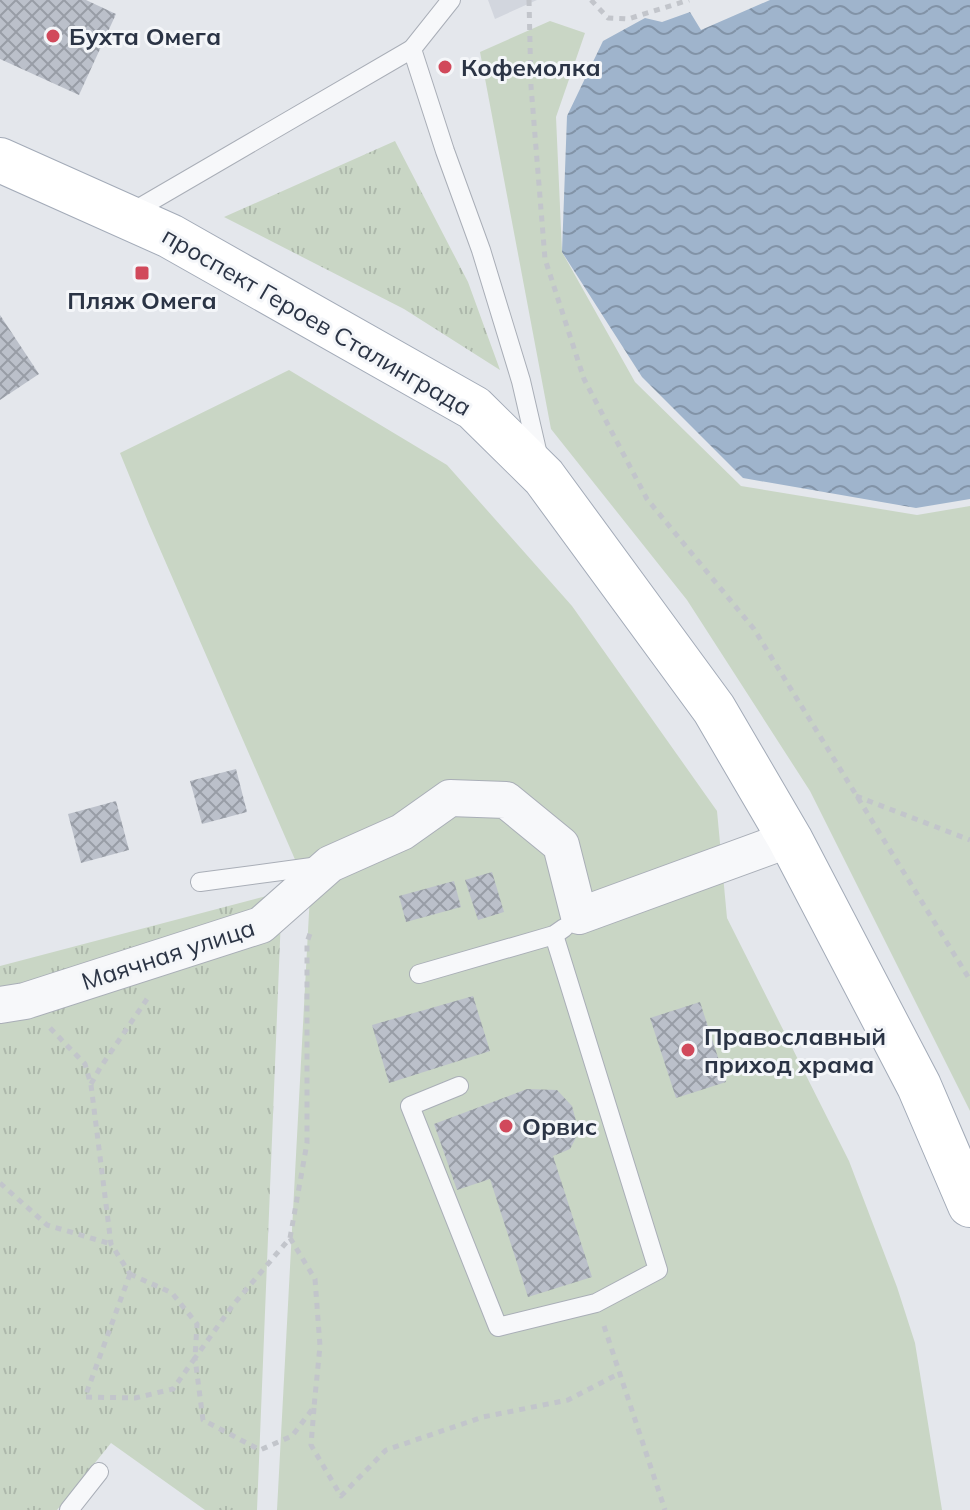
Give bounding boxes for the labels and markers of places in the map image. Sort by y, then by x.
place label: Бухта Омега [69,21,221,51]
marker: Бухта Омега [44,27,62,45]
place label: Кофемолка [461,52,601,82]
marker: Кофемолка [436,58,454,76]
marker: Пляж Омега [133,264,151,282]
place label: Пляж Омега [67,285,217,315]
place label: Православный приход храма [704,1021,886,1079]
marker: Православный приход храма [679,1041,697,1059]
place label: Орвис [522,1111,597,1141]
marker: Орвис [497,1117,515,1135]

